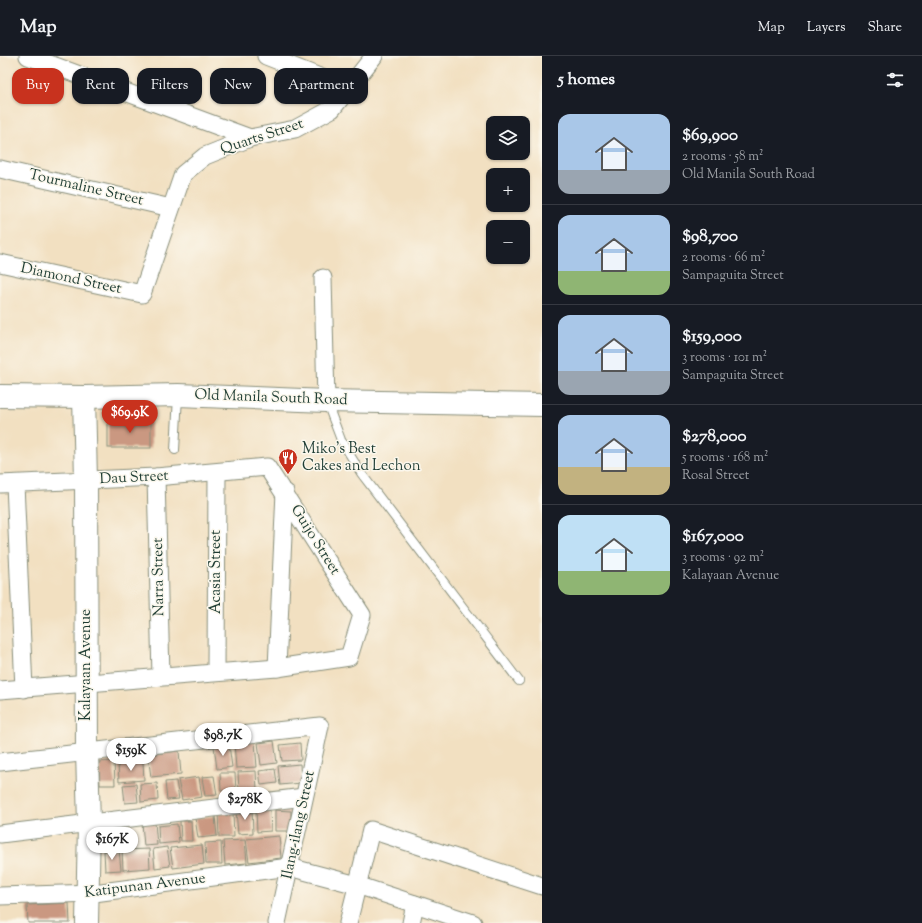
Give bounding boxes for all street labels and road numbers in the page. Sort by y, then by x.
street label: Quarts Street [218,114,306,160]
street label: Tourmaline Street [27,165,145,211]
street label: Diamond Street [19,258,123,300]
street label: Old Manila South Road [194,385,348,411]
street label: Dau Street [99,466,169,490]
street label: Guijo Street [285,501,345,579]
street label: Acasia Street [206,530,227,614]
street label: Narra Street [148,537,170,617]
street label: Kalayaan Avenue [76,609,97,721]
street label: Ilang-ilang Street [277,769,321,881]
street label: Katipunan Avenue [83,868,207,904]

